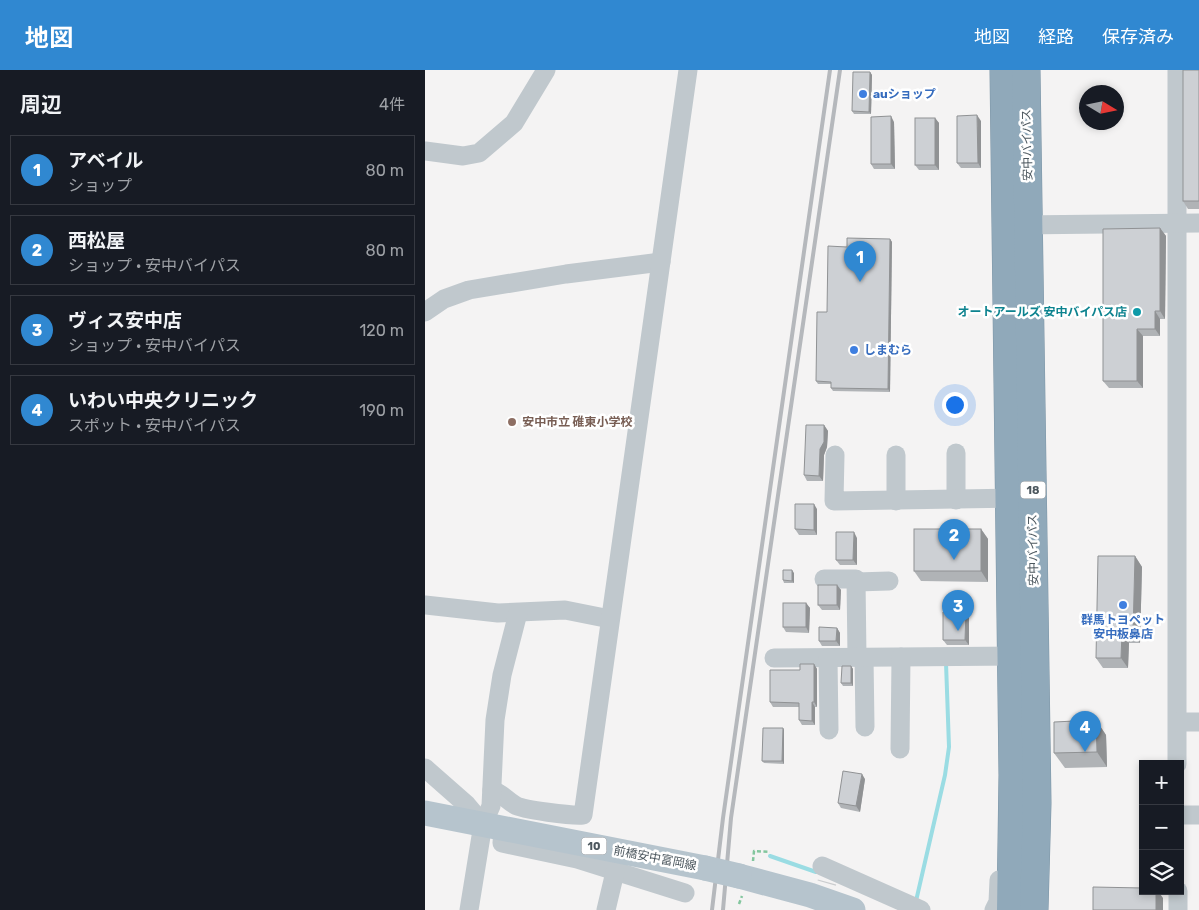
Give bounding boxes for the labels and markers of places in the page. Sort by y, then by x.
place label: auショップ [873,87,936,101]
marker: auショップ [857,88,869,100]
pin: 1 [844,241,876,282]
place label: オートアールズ 安中バイパス店 [957,305,1127,319]
marker: オートアールズ 安中バイパス店 [1131,306,1143,318]
place label: しまむら [864,343,912,357]
marker: しまむら [848,344,860,356]
place label: 安中市立 碓東小学校 [522,415,633,429]
marker: 安中市立 碓東小学校 [506,416,518,428]
pin: 2 [938,519,970,560]
pin: 3 [942,590,974,631]
marker: 群馬トヨペット 安中板鼻店 [1117,599,1129,611]
place label: 群馬トヨペット 安中板鼻店 [1081,613,1165,641]
pin: 4 [1069,711,1101,752]

